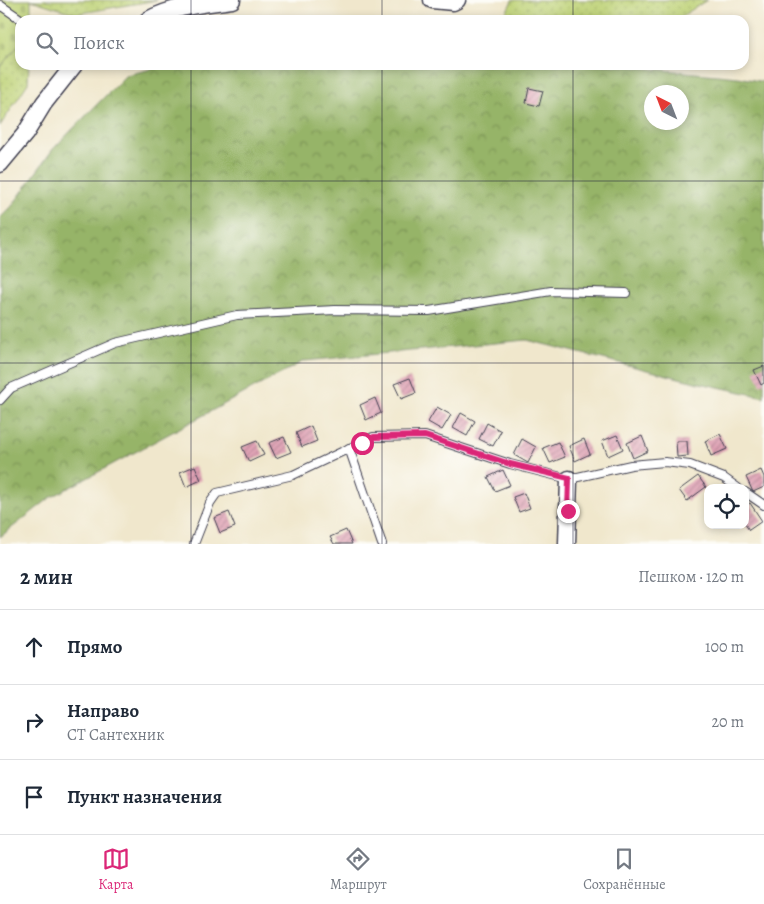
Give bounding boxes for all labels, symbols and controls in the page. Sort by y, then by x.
search box [15,15,749,70]
icon: search [33,29,61,57]
text: Поиск [73,30,125,56]
north arrow [644,85,689,130]
route start [351,432,374,455]
map controls [704,484,749,529]
button: locate [704,484,749,529]
route end [557,500,580,523]
text: 2 мин [20,563,73,591]
text: Пешком · 120 m [638,566,744,588]
icon: ahead [20,633,48,661]
text: Прямо [67,634,122,660]
text: 100 m [705,636,744,658]
text: Направо [67,698,139,724]
icon: right [20,708,48,736]
text: 20 m [711,711,744,733]
text: СТ Сантехник [67,724,165,746]
icon: arrive [20,783,48,811]
text: Пункт назначения [67,784,222,810]
tab: Карта [98,845,134,894]
tab: Маршрут [330,845,387,894]
tab: Сохранённые [583,845,666,894]

